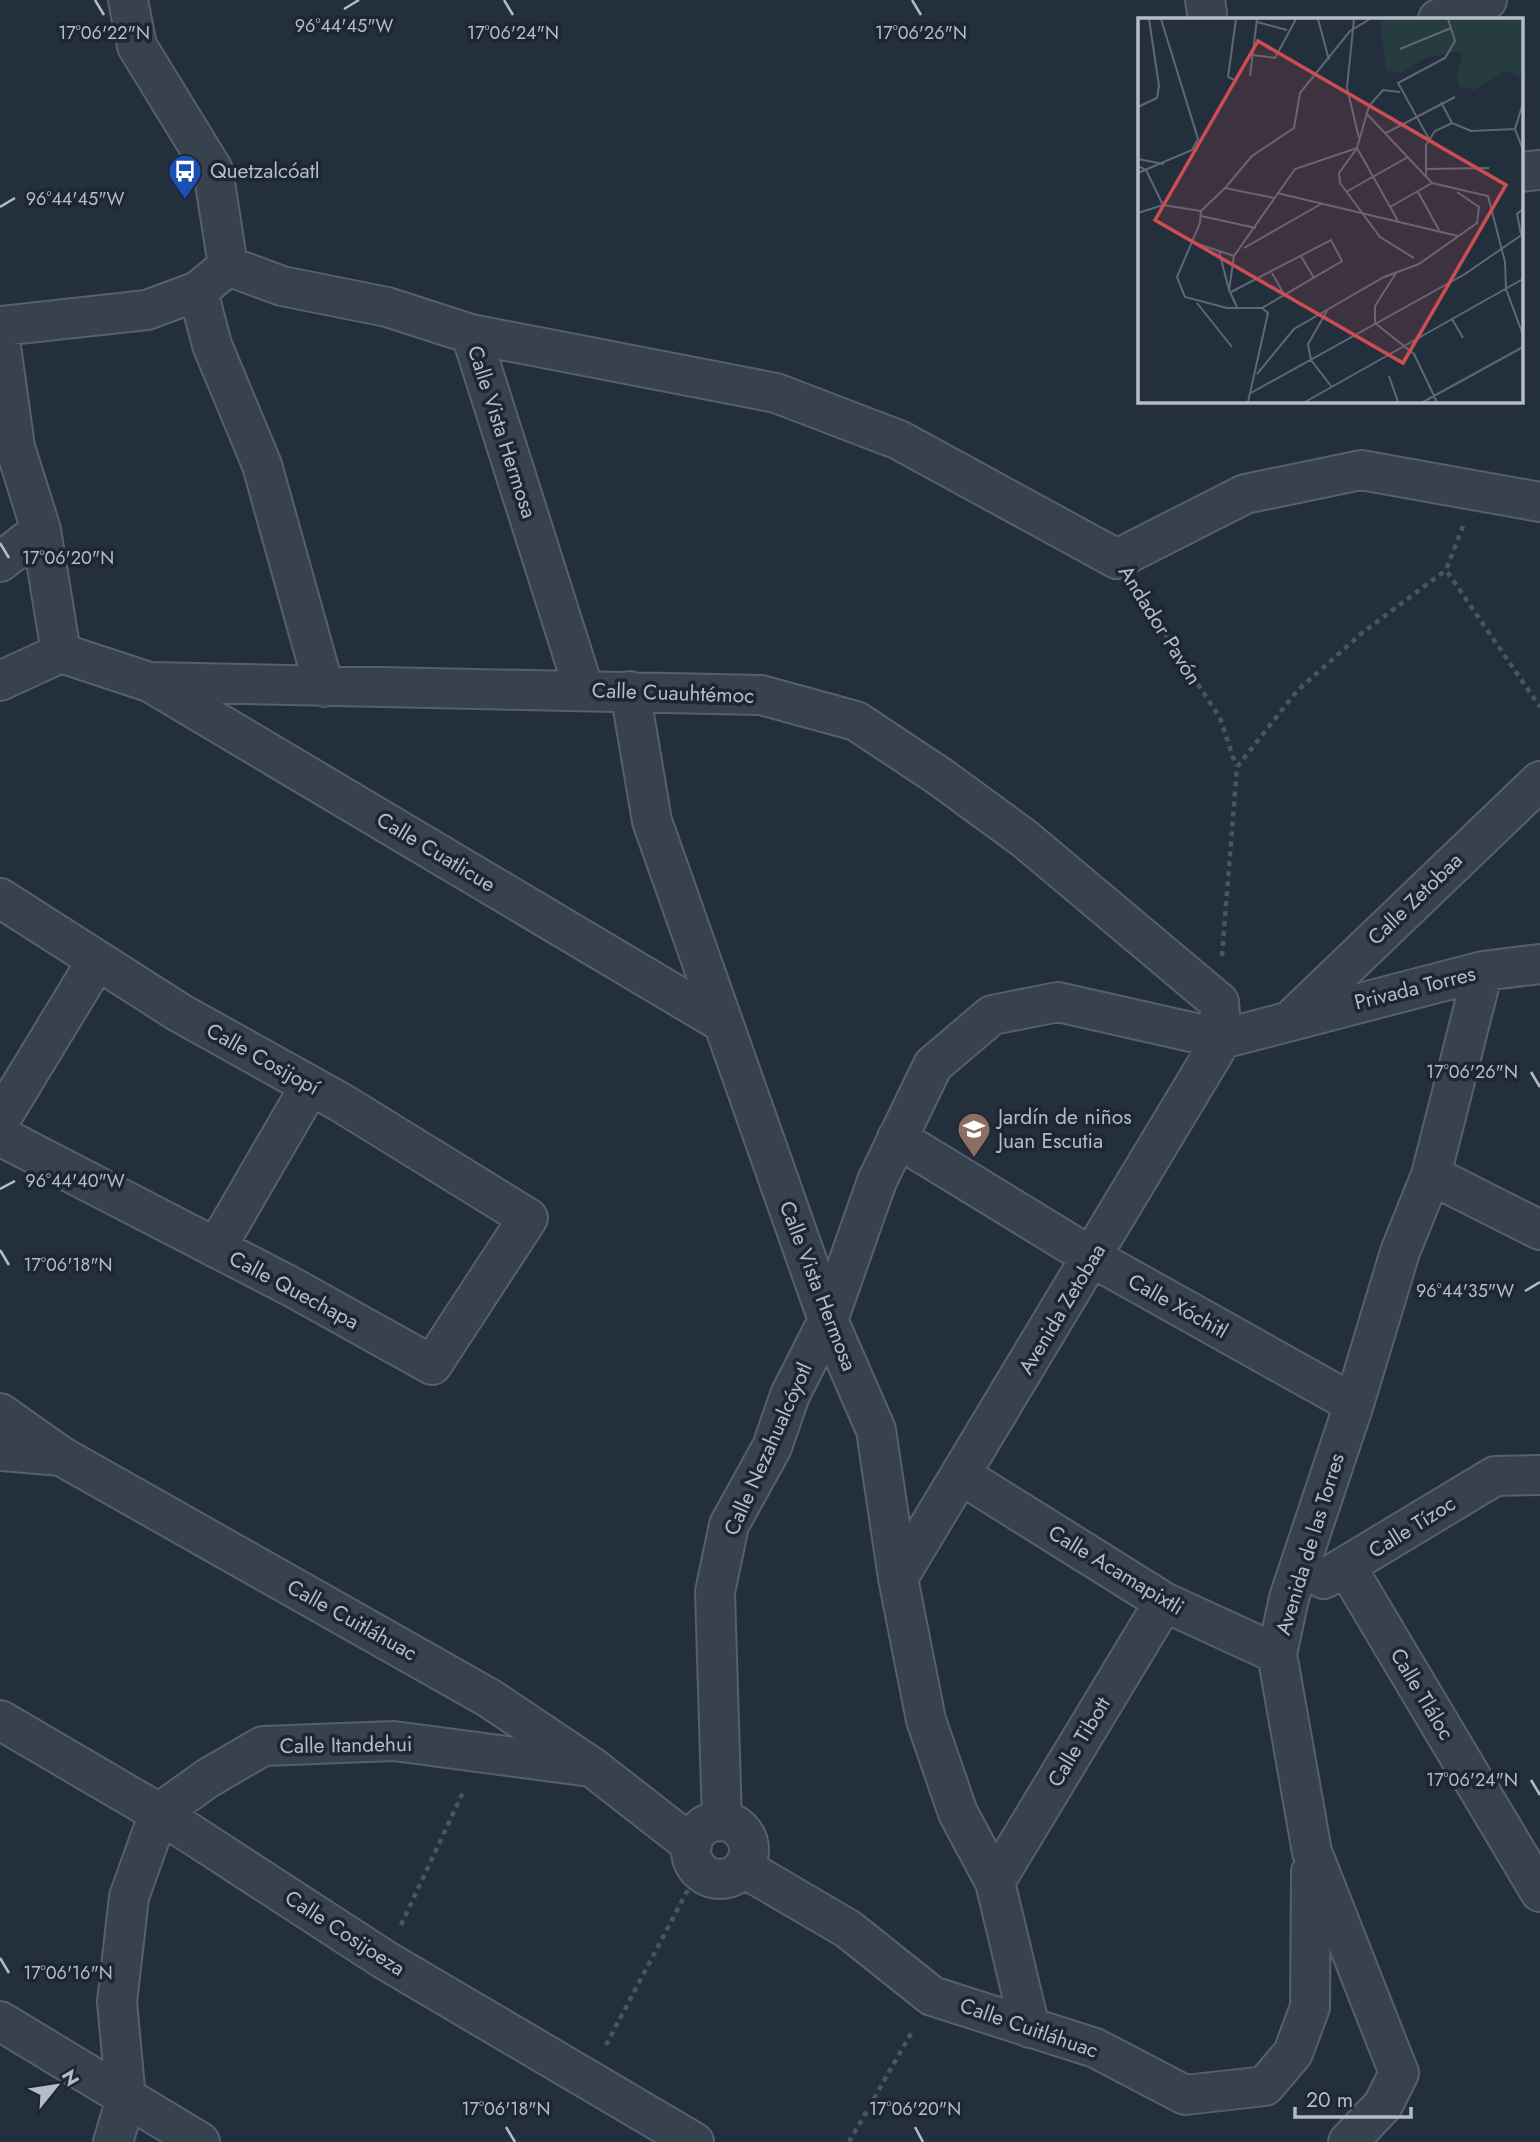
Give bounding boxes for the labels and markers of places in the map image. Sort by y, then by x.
bus stop icon: Quetzalcóatl [166,152,204,201]
place label: Quetzalcóatl [210,156,320,186]
place label: Jardín de niños Juan Escutia [995,1102,1132,1156]
school or university icon: Jardín de niños Juan Escutia [955,1110,993,1159]

